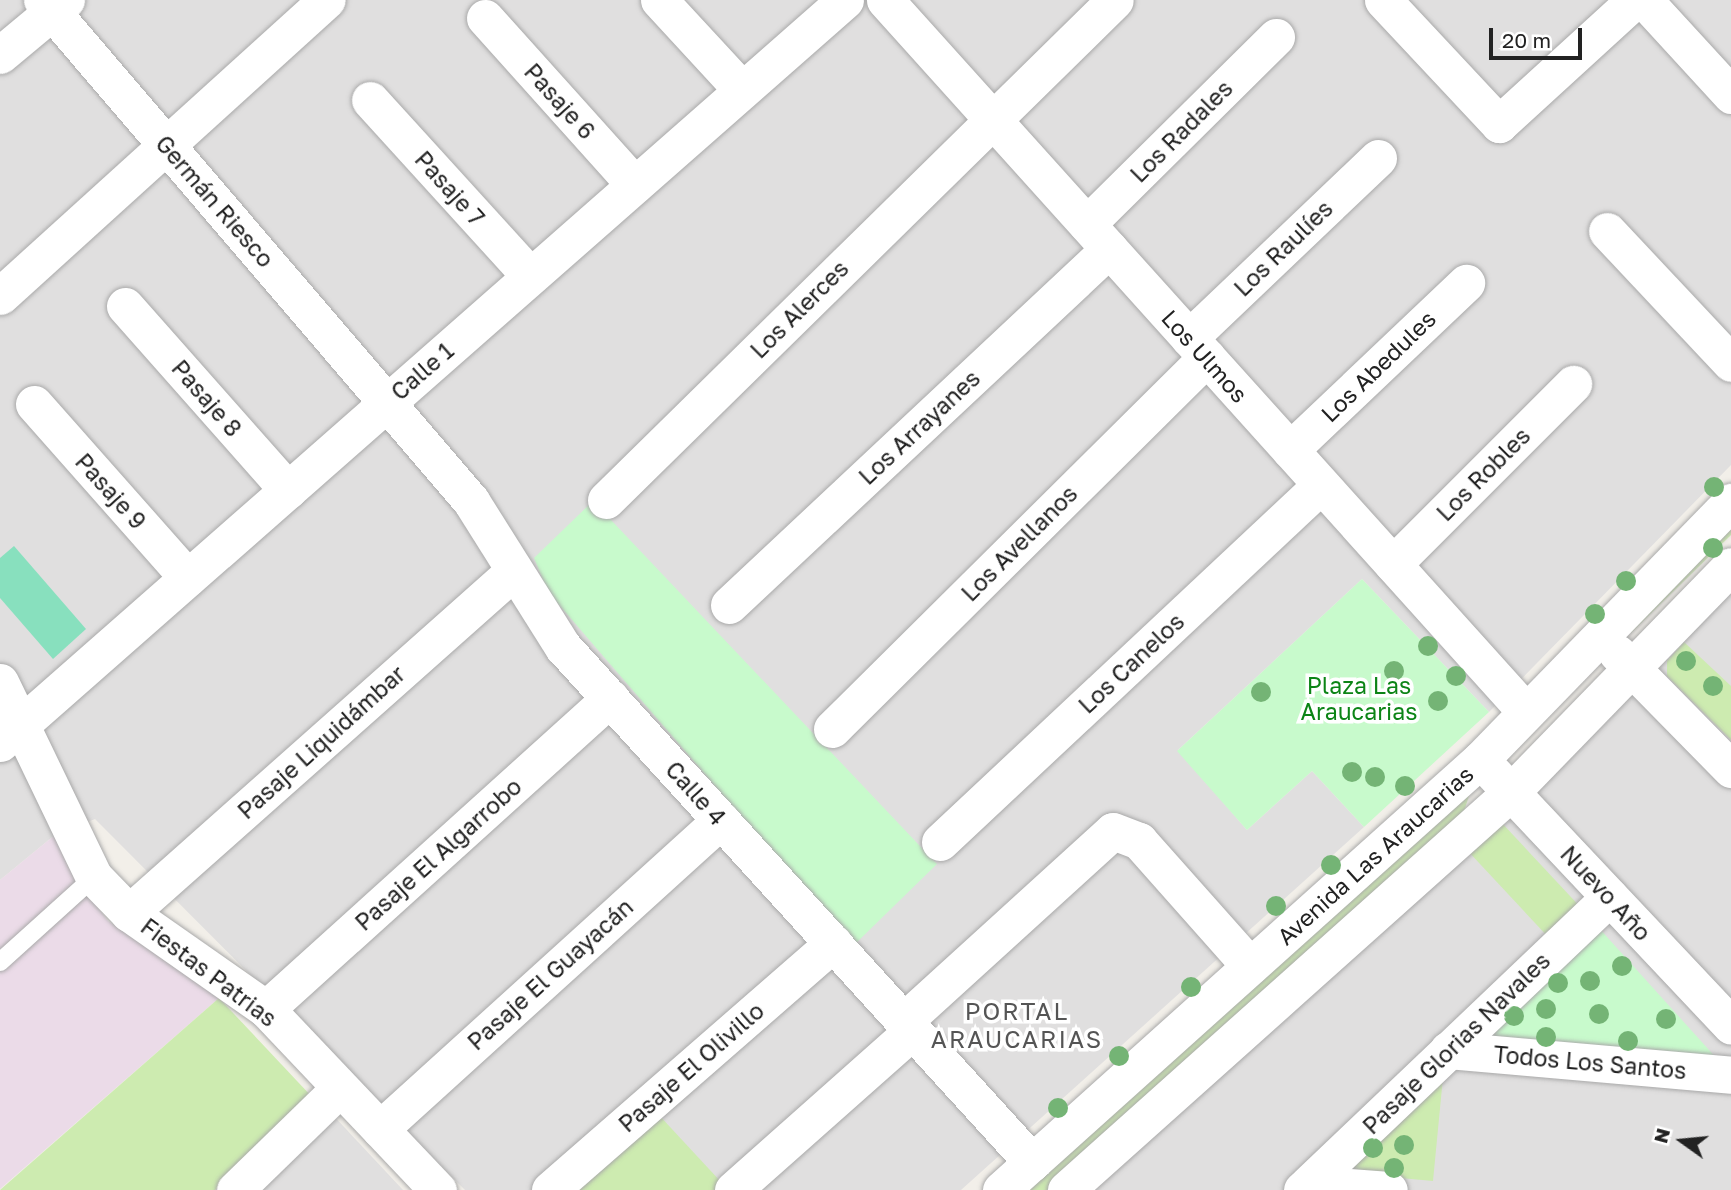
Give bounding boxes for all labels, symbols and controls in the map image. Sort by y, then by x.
scale bar [1493,14,1586,58]
text: 20 m [1502,27,1551,53]
street label: Pasaje 6 [519,58,601,144]
street label: Los Radales [1124,74,1238,188]
street label: Germán Riesco [150,130,280,272]
street label: Pasaje 7 [409,145,491,231]
street label: Los Raulíes [1228,194,1338,302]
street label: Los Alerces [744,254,854,364]
street label: Los Ulmos [1156,304,1254,408]
street label: Los Abedules [1315,305,1441,427]
street label: Calle 1 [385,337,459,405]
street label: Pasaje 8 [166,354,248,442]
street label: Los Arrayanes [853,364,985,490]
street label: Los Robles [1431,422,1535,526]
street label: Pasaje 9 [70,448,152,534]
street label: Los Avellanos [955,479,1083,607]
street label: Los Canelos [1073,607,1189,719]
street label: Pasaje Liquidámbar [232,660,410,824]
park label: Plaza Las Araucarias [1301,671,1417,725]
street label: Calle 4 [660,755,732,831]
street label: Avenida Las Araucarias [1271,760,1479,950]
street label: Pasaje El Algarrobo [349,772,527,936]
street label: Nuevo Año [1555,840,1657,946]
street label: Pasaje El Guayacán [462,893,638,1055]
street label: Fiestas Patrias [136,912,282,1032]
street label: Pasaje Glorias Navales [1357,946,1555,1140]
street label: Pasaje El Olivillo [613,996,769,1138]
district label: PORTAL ARAUCARIAS [932,997,1102,1053]
street label: Todos Los Santos [1493,1040,1687,1084]
north arrow [1647,1106,1717,1176]
text: N [1648,1125,1674,1145]

